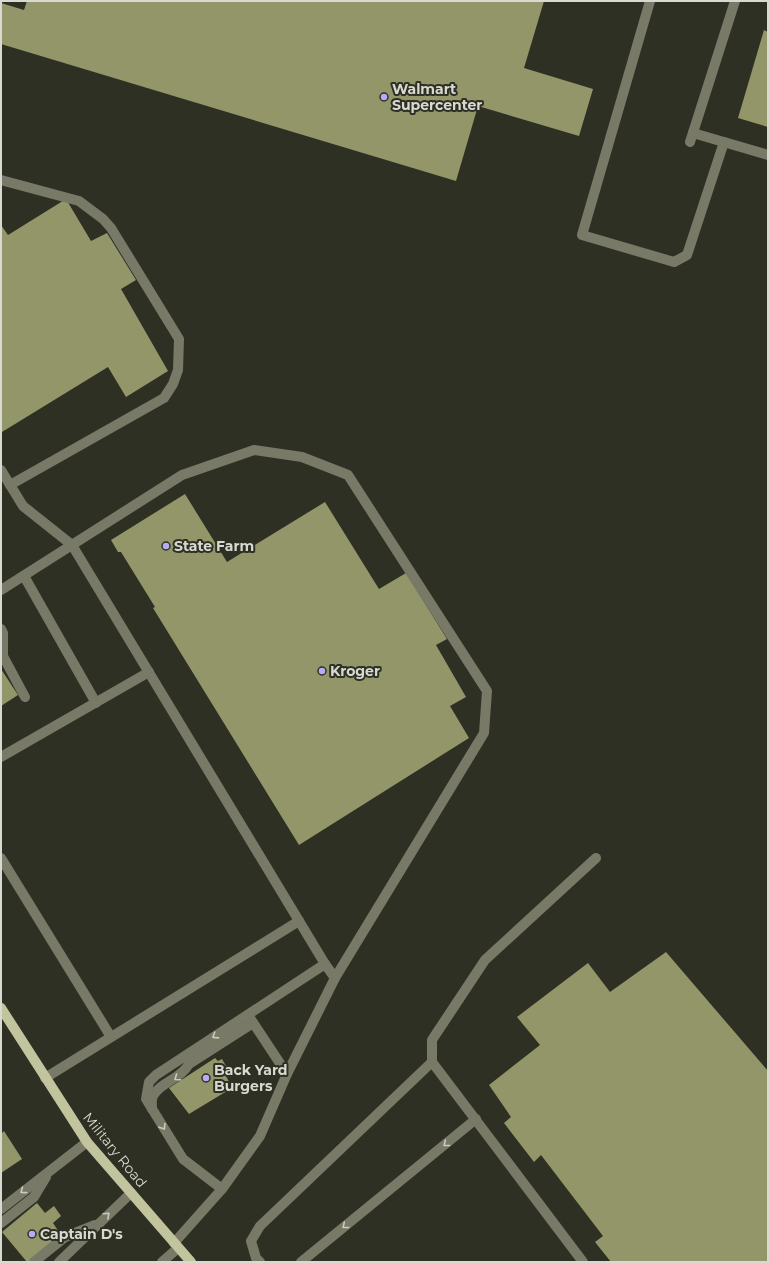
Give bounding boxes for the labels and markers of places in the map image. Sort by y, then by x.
place label: Walmart Supercenter [392,80,482,114]
marker: Walmart Supercenter [379,92,389,102]
place label: State Farm [174,537,254,555]
marker: State Farm [161,541,171,551]
place label: Kroger [330,662,380,680]
marker: Kroger [317,666,327,676]
place label: Back Yard Burgers [214,1061,288,1095]
marker: Back Yard Burgers [201,1073,211,1083]
place label: Captain D's [40,1225,123,1243]
marker: Captain D's [27,1229,37,1239]

